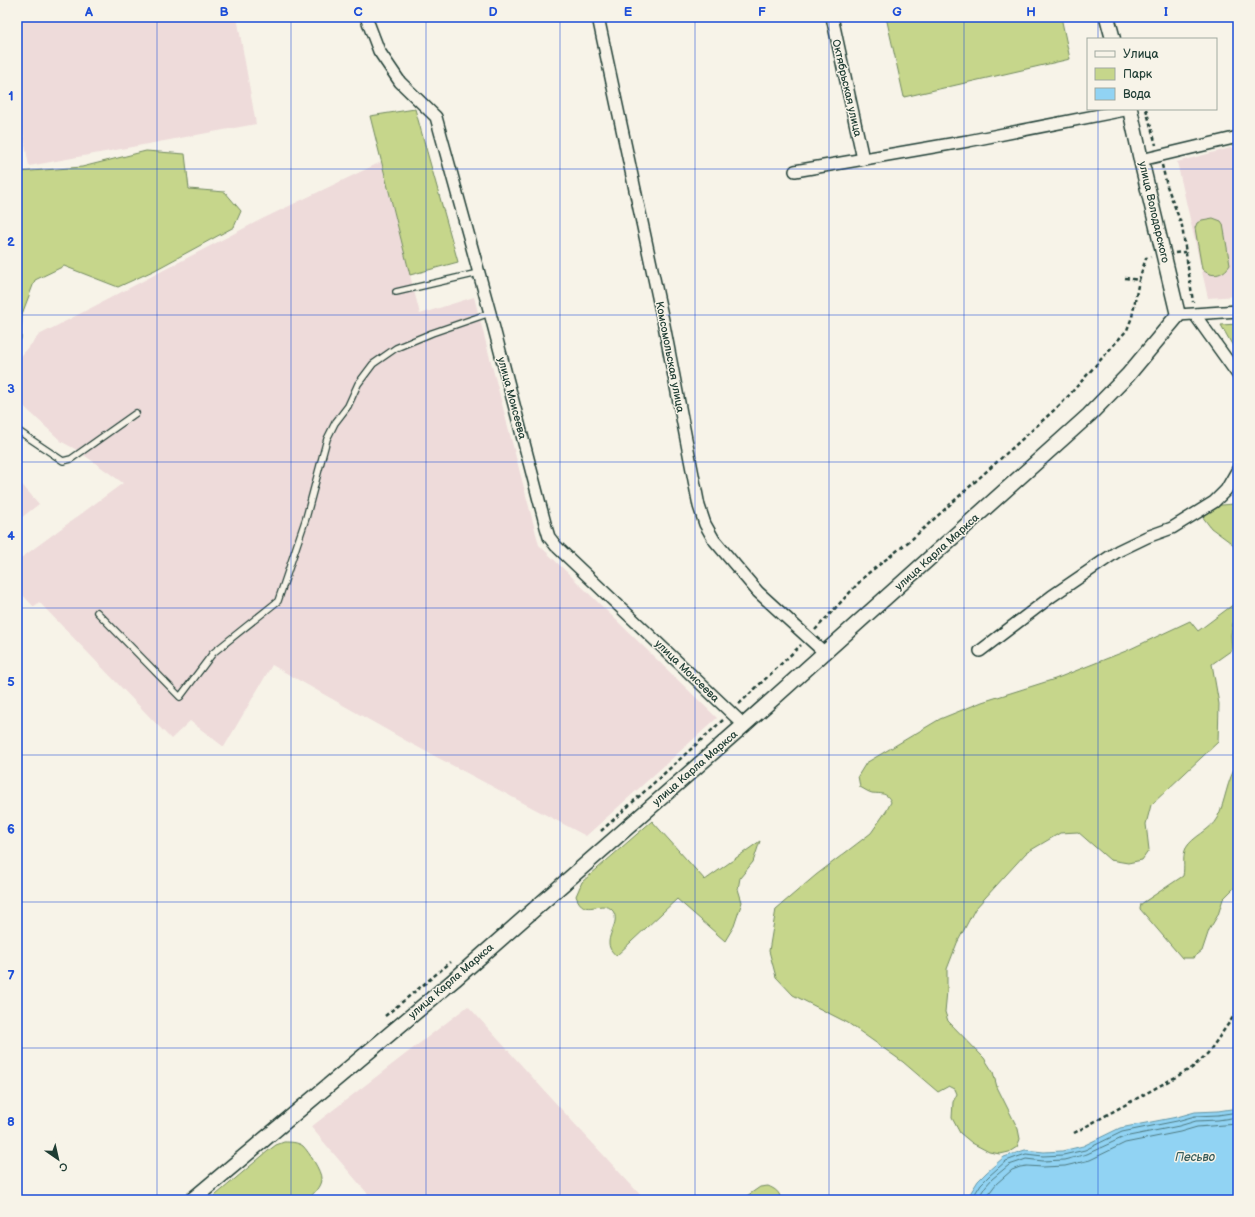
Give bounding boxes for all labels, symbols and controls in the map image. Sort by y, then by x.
text: A [84,4,93,20]
text: B [219,4,229,20]
text: C [353,4,363,20]
text: D [488,4,498,20]
text: E [624,4,633,20]
text: F [758,4,766,20]
text: G [892,4,902,20]
text: H [1026,4,1036,20]
text: I [1164,4,1168,20]
street label: Октябрьская улица [829,38,865,139]
legend [1087,38,1217,110]
text: Улица [1123,47,1159,62]
text: Парк [1123,67,1153,82]
text: Вода [1123,87,1151,102]
text: 1 [8,88,14,104]
street label: улица Володарского [1136,160,1172,264]
text: 2 [7,234,15,250]
street label: Комсомольская улица [653,300,687,414]
street label: улица Моисеева [495,356,529,441]
text: 3 [7,381,15,397]
street label: улица Карла Маркса [892,511,982,593]
text: 4 [7,528,15,544]
street label: улица Моисеева [652,637,722,705]
text: 5 [7,674,15,690]
street label: улица Карла Маркса [650,727,740,808]
text: 6 [7,821,15,837]
street label: улица Карла Маркса [406,940,496,1021]
text: 7 [7,968,15,984]
text: 8 [7,1114,15,1130]
north arrow [38,1139,78,1179]
water label: Песьво [1175,1150,1216,1165]
text: С [56,1159,70,1175]

